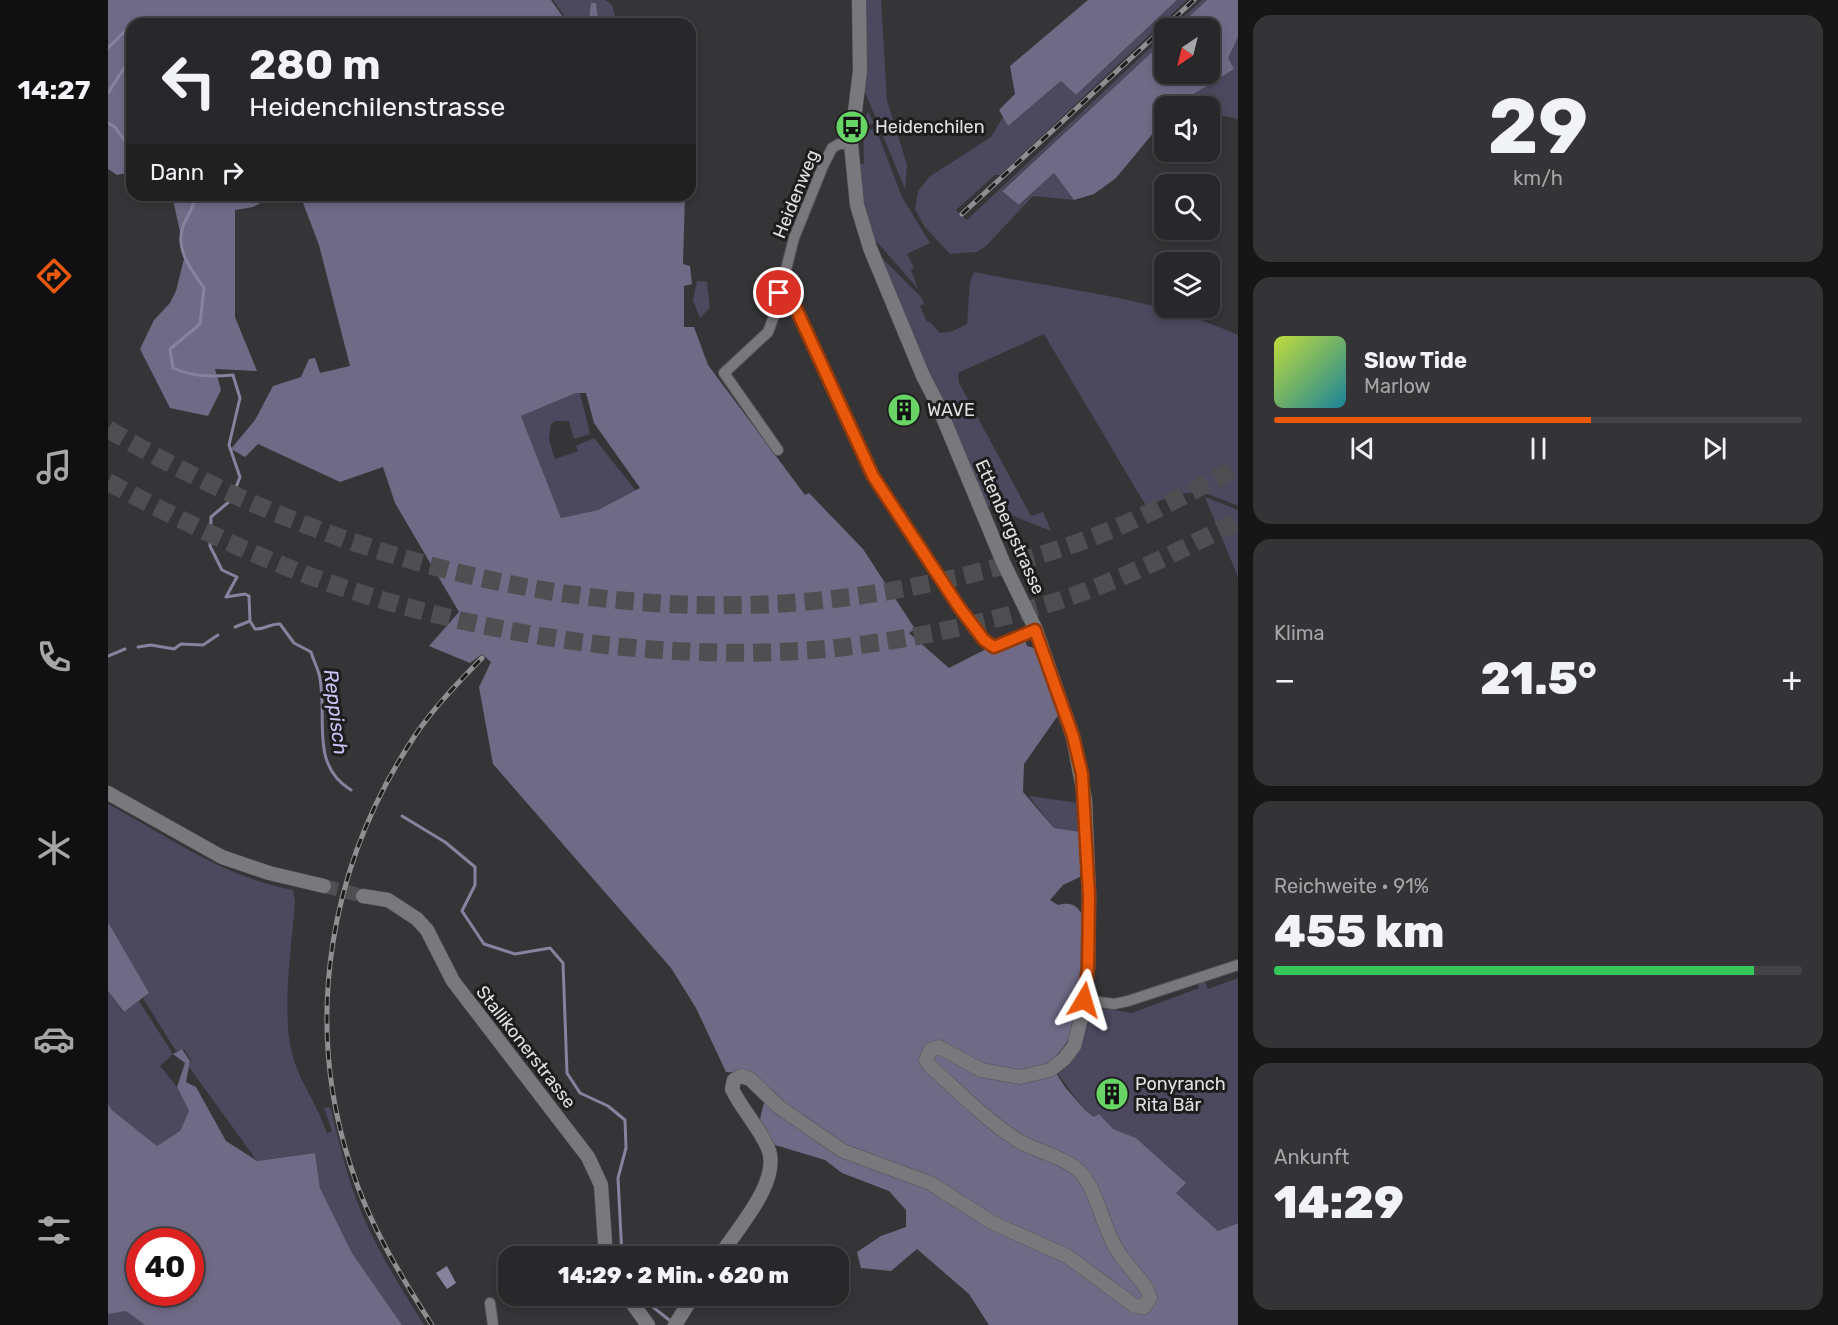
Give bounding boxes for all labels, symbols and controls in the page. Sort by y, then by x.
north arrow [1154,18,1220,84]
map controls [1154,18,1220,318]
text: 280 m [249,40,381,90]
icon: left [150,42,228,120]
text: 14:27 [18,74,90,106]
text: 29 [1488,80,1588,173]
text: Heidenchilenstrasse [249,91,505,123]
button: sound [1154,96,1220,162]
bus stop icon: Heidenchilen [834,109,870,145]
place label: Heidenchilen [875,116,985,138]
street label: Heidenweg [768,146,824,242]
icon: right [216,156,249,189]
text: Dann [150,159,204,186]
text: km/h [1513,166,1563,190]
button: search [1154,174,1220,240]
button: layers [1154,252,1220,318]
icon: directions [33,255,75,297]
pin [753,267,804,318]
icon: arrive [762,276,795,309]
text: Slow Tide [1364,347,1467,374]
text: Marlow [1364,374,1431,398]
building icon: WAVE [886,392,922,428]
place label: WAVE [927,399,975,421]
icon: previous [1346,432,1379,465]
icon: pause [1522,432,1555,465]
icon: next [1698,432,1731,465]
icon: music [33,446,75,488]
street label: Ettenbergstrasse [970,456,1050,598]
text: Klima [1274,621,1325,645]
icon: phone [33,636,75,678]
text: 21.5° [1480,652,1597,705]
text: − [1274,660,1295,699]
text: + [1781,660,1802,699]
water label: Reppisch [319,668,353,756]
icon: climate [33,827,75,869]
text: Reichweite · 91% [1274,874,1429,898]
text: 455 km [1274,905,1444,958]
position arrow [1052,968,1116,1032]
street label: Stallikonerstrasse [471,981,581,1113]
icon: car [33,1018,75,1060]
place label: Ponyranch Rita Bär [1135,1073,1226,1116]
building icon: Ponyranch Rita Bär [1094,1076,1130,1112]
text: Ankunft [1274,1145,1349,1169]
text: 14:29 [1274,1176,1404,1229]
icon: filters [33,1209,75,1251]
speed limit sign: 40 [126,1228,204,1306]
text: 14:29 · 2 Min. · 620 m [558,1262,789,1289]

